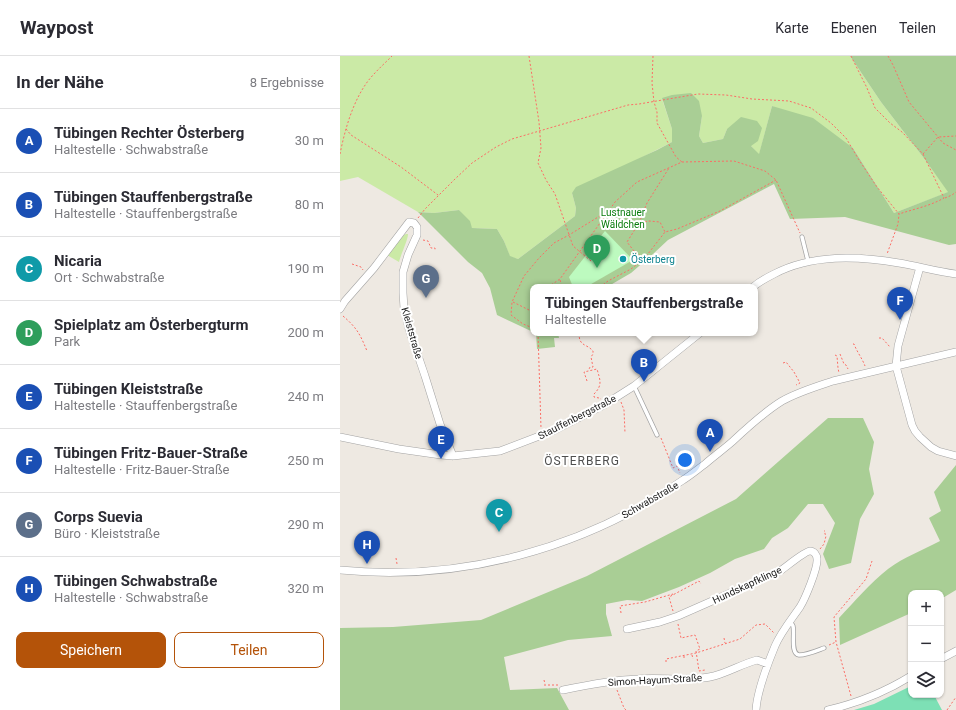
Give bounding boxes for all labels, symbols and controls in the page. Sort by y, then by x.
text: Waypost [20,16,94,39]
text: Karte [775,20,809,36]
text: Ebenen [831,20,877,36]
text: Teilen [899,20,936,36]
text: In der Nähe [16,72,104,92]
text: 8 Ergebnisse [250,75,324,90]
text: Tübingen Rechter Österberg [54,124,244,142]
text: A [25,133,33,148]
text: 30 m [295,133,324,148]
text: Haltestelle · Schwabstraße [54,142,208,157]
text: Tübingen Stauffenbergstraße [54,188,253,206]
text: B [25,197,33,212]
text: 80 m [295,197,324,212]
text: Haltestelle · Stauffenbergstraße [54,206,237,221]
park label: Lustnauer Wäldchen [601,207,646,230]
pin: D [584,235,610,268]
text: Nicaria [54,252,102,270]
place label: Österberg [631,253,675,265]
marker: Österberg [618,254,628,264]
text: C [25,261,33,276]
text: 190 m [287,261,324,276]
pin: G [413,265,439,298]
text: Ort · Schwabstraße [54,270,164,285]
popup [530,284,758,336]
pin: F [887,287,913,320]
text: Tübingen Stauffenbergstraße [545,294,743,312]
street label: Kleiststraße [399,306,425,360]
text: Haltestelle [545,312,606,327]
text: Spielplatz am Österbergturm [54,316,248,334]
text: D [25,325,33,340]
text: 200 m [287,325,324,340]
text: Park [54,334,80,349]
pin: B [631,349,657,382]
text: Tübingen Kleiststraße [54,380,203,398]
text: E [25,389,33,404]
text: 240 m [287,389,324,404]
street label: Stauffenbergstraße [536,393,618,441]
text: Haltestelle · Stauffenbergstraße [54,398,237,413]
pin: A [697,419,723,452]
pin: E [428,426,454,459]
text: Tübingen Fritz-Bauer-Straße [54,444,248,462]
your location [675,450,695,470]
text: F [25,453,33,468]
text: 250 m [287,453,324,468]
district label: ÖSTERBERG [544,453,620,468]
text: Haltestelle · Fritz-Bauer-Straße [54,462,230,477]
street label: Schwabstraße [620,479,680,521]
pin: C [486,499,512,532]
text: Corps Suevia [54,508,143,526]
text: G [25,517,33,532]
text: 290 m [287,517,324,532]
text: Büro · Kleiststraße [54,526,160,541]
pin: H [354,531,380,564]
street label: Hundskapfklinge [711,564,783,606]
text: Tübingen Schwabstraße [54,572,217,590]
text: H [24,581,34,596]
text: 320 m [287,581,324,596]
text: Haltestelle · Schwabstraße [54,590,208,605]
map controls [908,590,944,698]
button: + [908,590,944,626]
button: − [908,626,944,662]
button: Speichern [16,632,166,668]
button: Teilen [174,632,324,668]
button: layers [908,662,944,698]
street label: Simon-Hayum-Straße [608,672,702,688]

